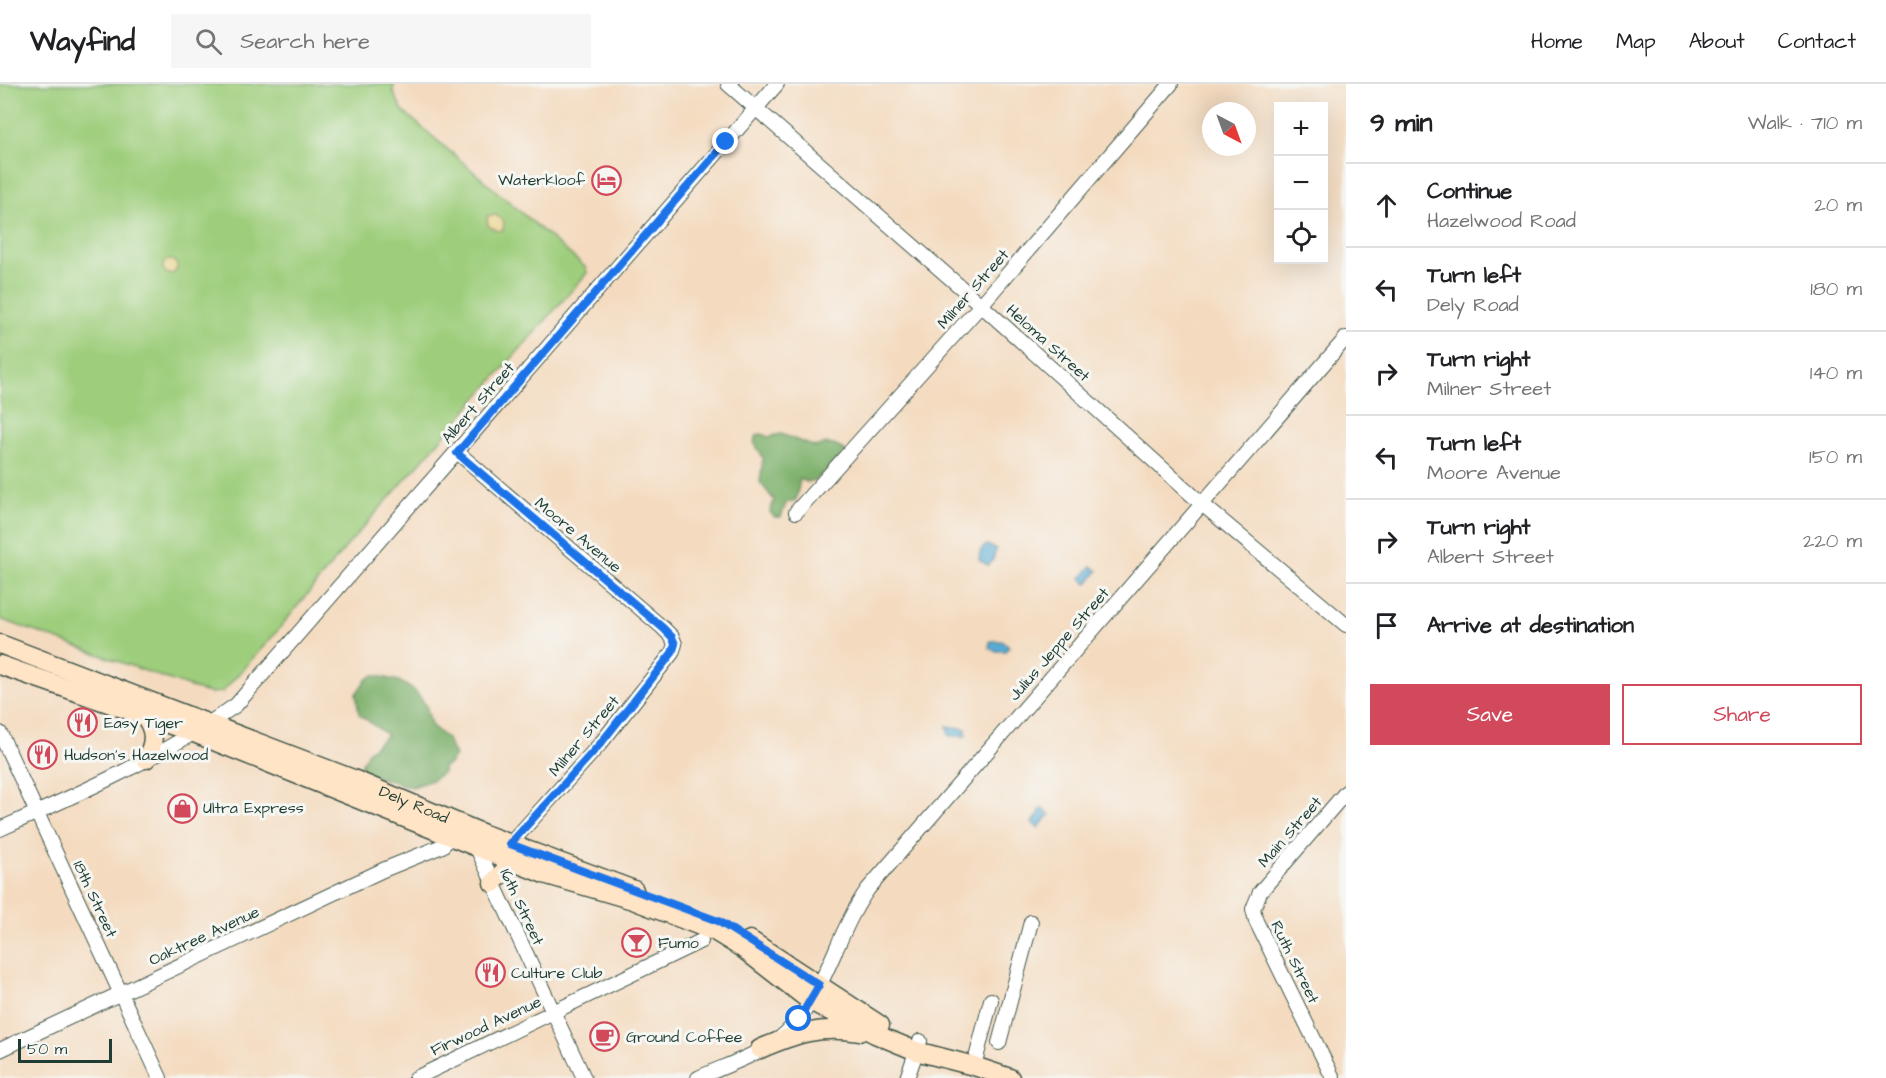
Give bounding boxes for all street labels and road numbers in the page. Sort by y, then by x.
street label: Milner Street [932,244,1014,334]
street label: Heloma Street [1001,299,1095,387]
street label: Albert Street [436,357,520,449]
street label: Moore Avenue [530,492,626,578]
street label: Julius Jeppe Street [1004,582,1115,705]
street label: Milner Street [544,690,625,781]
street label: Dely Road [376,780,452,829]
street label: Main Street [1253,791,1327,872]
street label: 18th Street [68,857,123,942]
street label: 16th Street [495,865,550,949]
street label: Oaktree Avenue [145,901,263,971]
street label: Ruth Street [1265,917,1325,1008]
street label: Firwood Avenue [427,991,545,1061]

